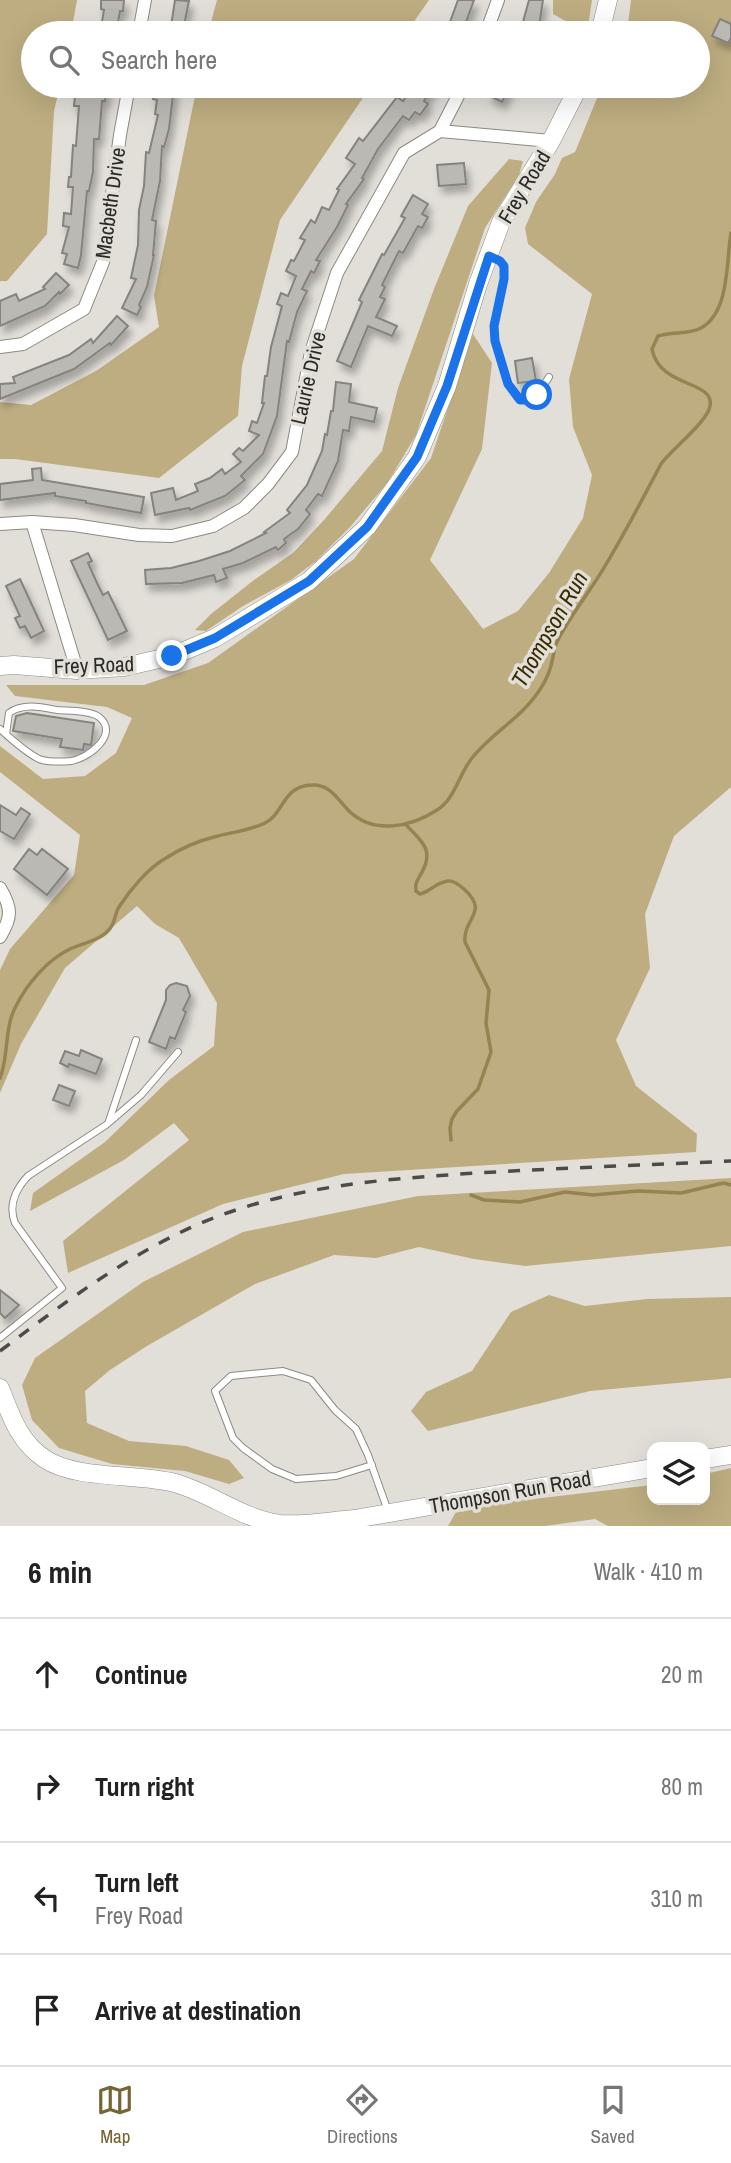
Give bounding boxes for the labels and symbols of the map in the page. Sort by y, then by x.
street label: Frey Road [491,145,557,229]
street label: Macbeth Drive [88,146,132,260]
street label: Laurie Drive [283,329,333,427]
route start [521,379,552,410]
water label: Thompson Run [503,565,595,693]
route end [156,640,187,671]
street label: Frey Road [53,649,135,681]
street label: Thompson Run Road [427,1464,593,1520]

